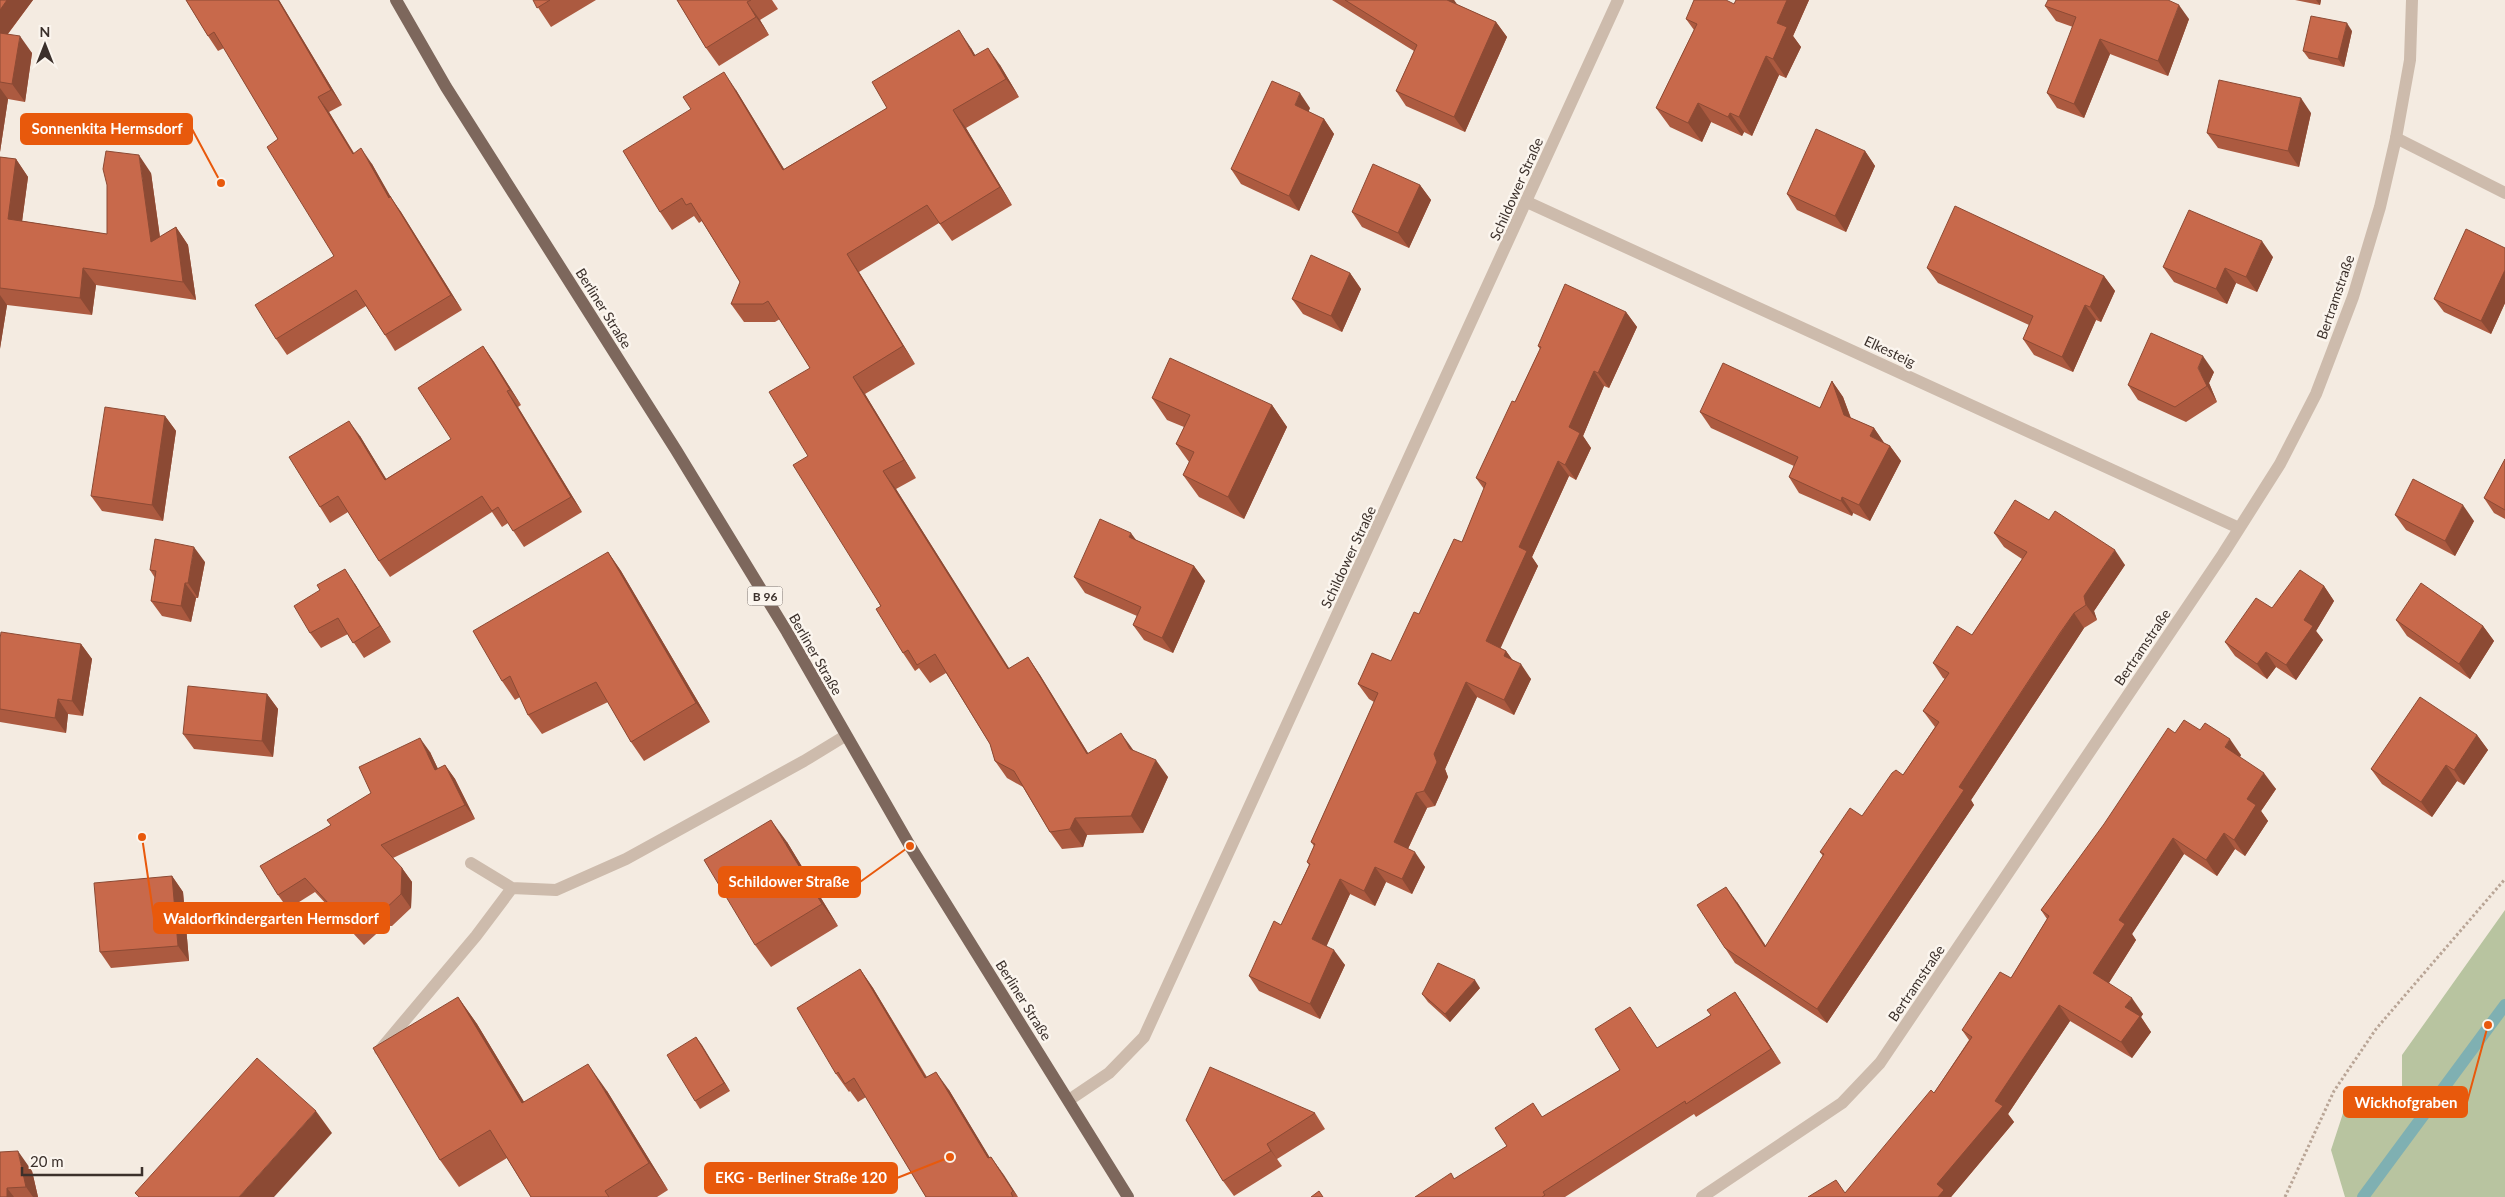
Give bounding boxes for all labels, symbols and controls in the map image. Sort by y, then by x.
north arrow [20,20,70,70]
text: N [40,23,50,40]
callout: Sonnenkita Hermsdorf [21,114,192,144]
text: Sonnenkita Hermsdorf [31,119,183,137]
street label: Schildower Straße [1486,135,1546,243]
street label: Bertramstraße [2313,252,2357,342]
street label: Berliner Straße [573,265,635,351]
street label: Elkesteig [1862,332,1918,370]
street label: Schildower Straße [1317,503,1379,611]
road number: B 96 [748,586,782,606]
street label: Bertramstraße [2110,606,2174,688]
street label: Berliner Straße [786,610,846,698]
callout: Schildower Straße [719,867,860,897]
text: Schildower Straße [729,872,849,890]
callout: Waldorfkindergarten Hermsdorf [154,903,389,933]
text: Waldorfkindergarten Hermsdorf [163,909,379,927]
street label: Bertramstraße [1884,942,1948,1024]
street label: Berliner Straße [993,957,1055,1043]
callout: Wickhofgraben [2344,1087,2467,1117]
text: Wickhofgraben [2355,1093,2458,1111]
scale bar [22,1144,142,1176]
text: 20 m [30,1152,64,1170]
callout: EKG - Berliner Straße 120 [705,1163,897,1193]
text: EKG - Berliner Straße 120 [715,1168,887,1186]

